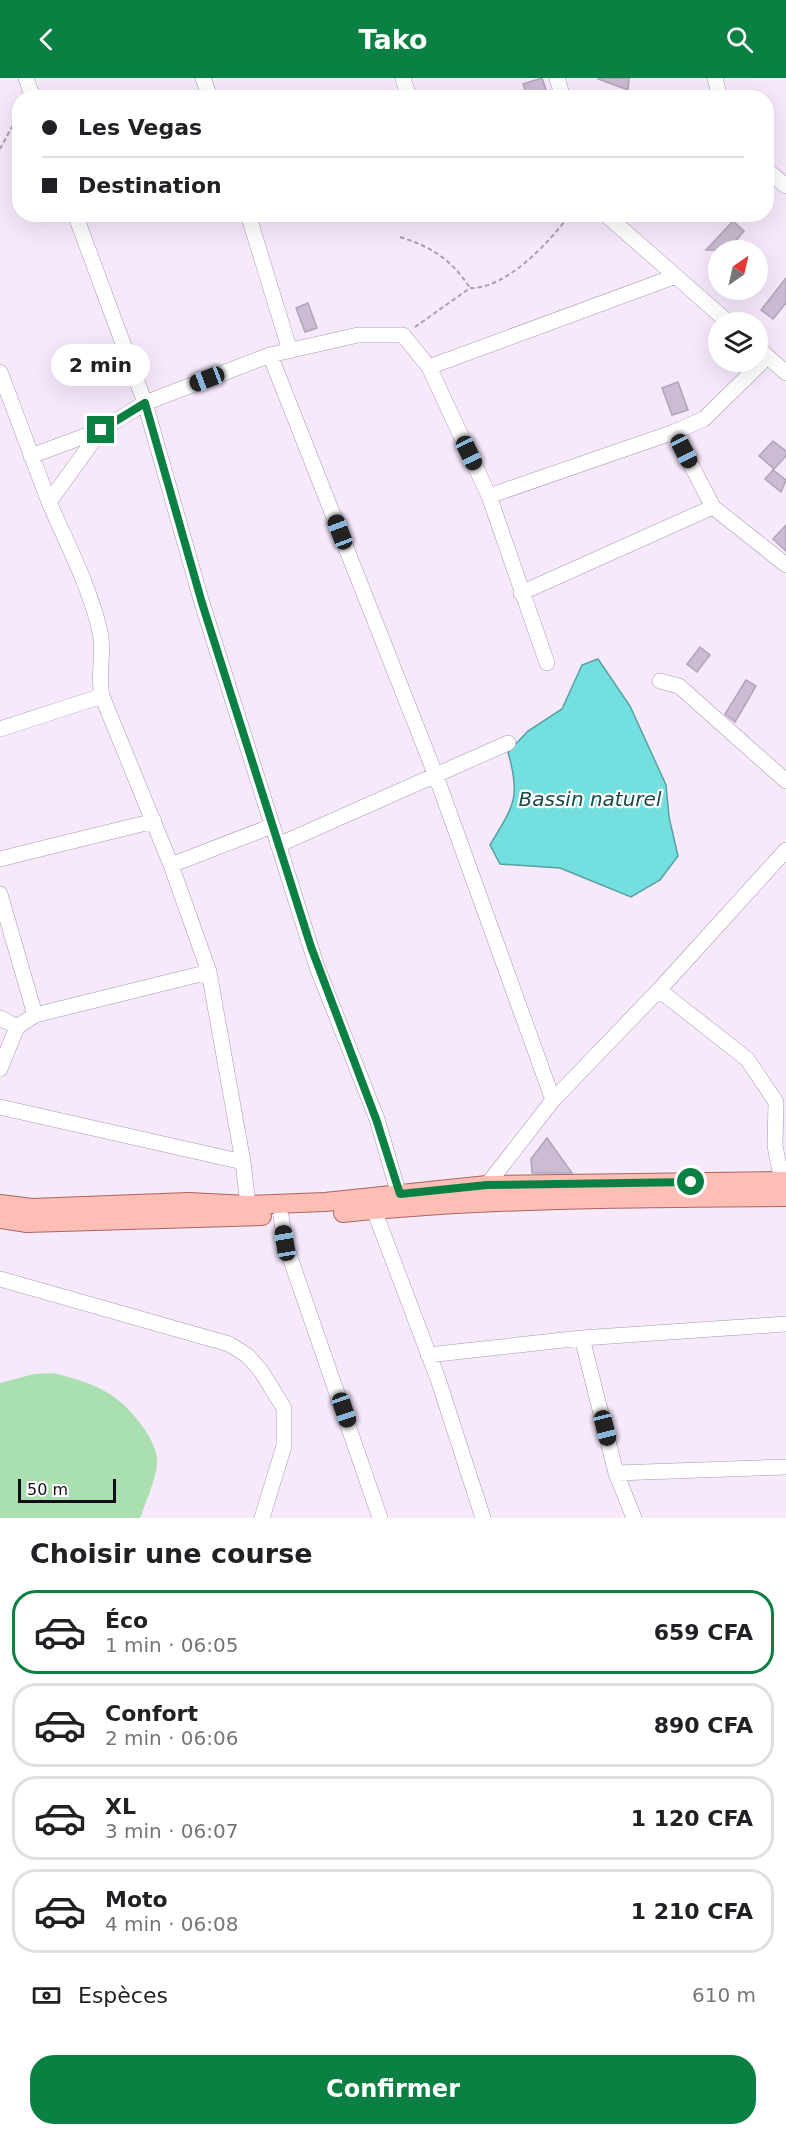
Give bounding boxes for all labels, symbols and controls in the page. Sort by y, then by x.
icon: back [30,23,63,56]
icon: search [723,23,756,56]
text: Tako [359,24,427,55]
text: Les Vegas [78,115,202,140]
text: Destination [78,173,222,198]
north arrow [708,240,768,300]
map controls [708,240,768,372]
button: layers [708,312,768,372]
callout: 2 min [51,343,150,385]
text: 2 min [69,353,132,377]
car [187,364,227,394]
route end [87,416,114,443]
car [668,431,700,471]
car [453,433,485,473]
car [325,512,355,552]
water label: Bassin naturel [519,787,662,811]
route start [677,1168,704,1195]
car [273,1224,297,1262]
car [330,1390,358,1430]
car [592,1408,618,1448]
scale bar [18,1476,116,1504]
text: 50 m [27,1480,68,1499]
text: Choisir une course [30,1538,313,1569]
icon: car [33,1605,87,1659]
text: Éco [105,1608,148,1633]
text: 659 CFA [654,1620,753,1645]
text: 1 min · 06:05 [105,1633,239,1657]
icon: car [33,1698,87,1752]
text: Confort [105,1701,198,1726]
text: 890 CFA [654,1713,753,1738]
text: 2 min · 06:06 [105,1726,239,1750]
icon: car [33,1791,87,1845]
text: XL [105,1794,136,1819]
text: 1 120 CFA [631,1806,753,1831]
text: 3 min · 06:07 [105,1819,239,1843]
icon: car [33,1884,87,1938]
text: Moto [105,1887,168,1912]
text: 1 210 CFA [631,1899,753,1924]
text: 4 min · 06:08 [105,1912,239,1936]
icon: cash [30,1979,63,2012]
text: Espèces [78,1983,168,2008]
text: 610 m [692,1983,756,2007]
button: Confirmer [30,2055,756,2124]

